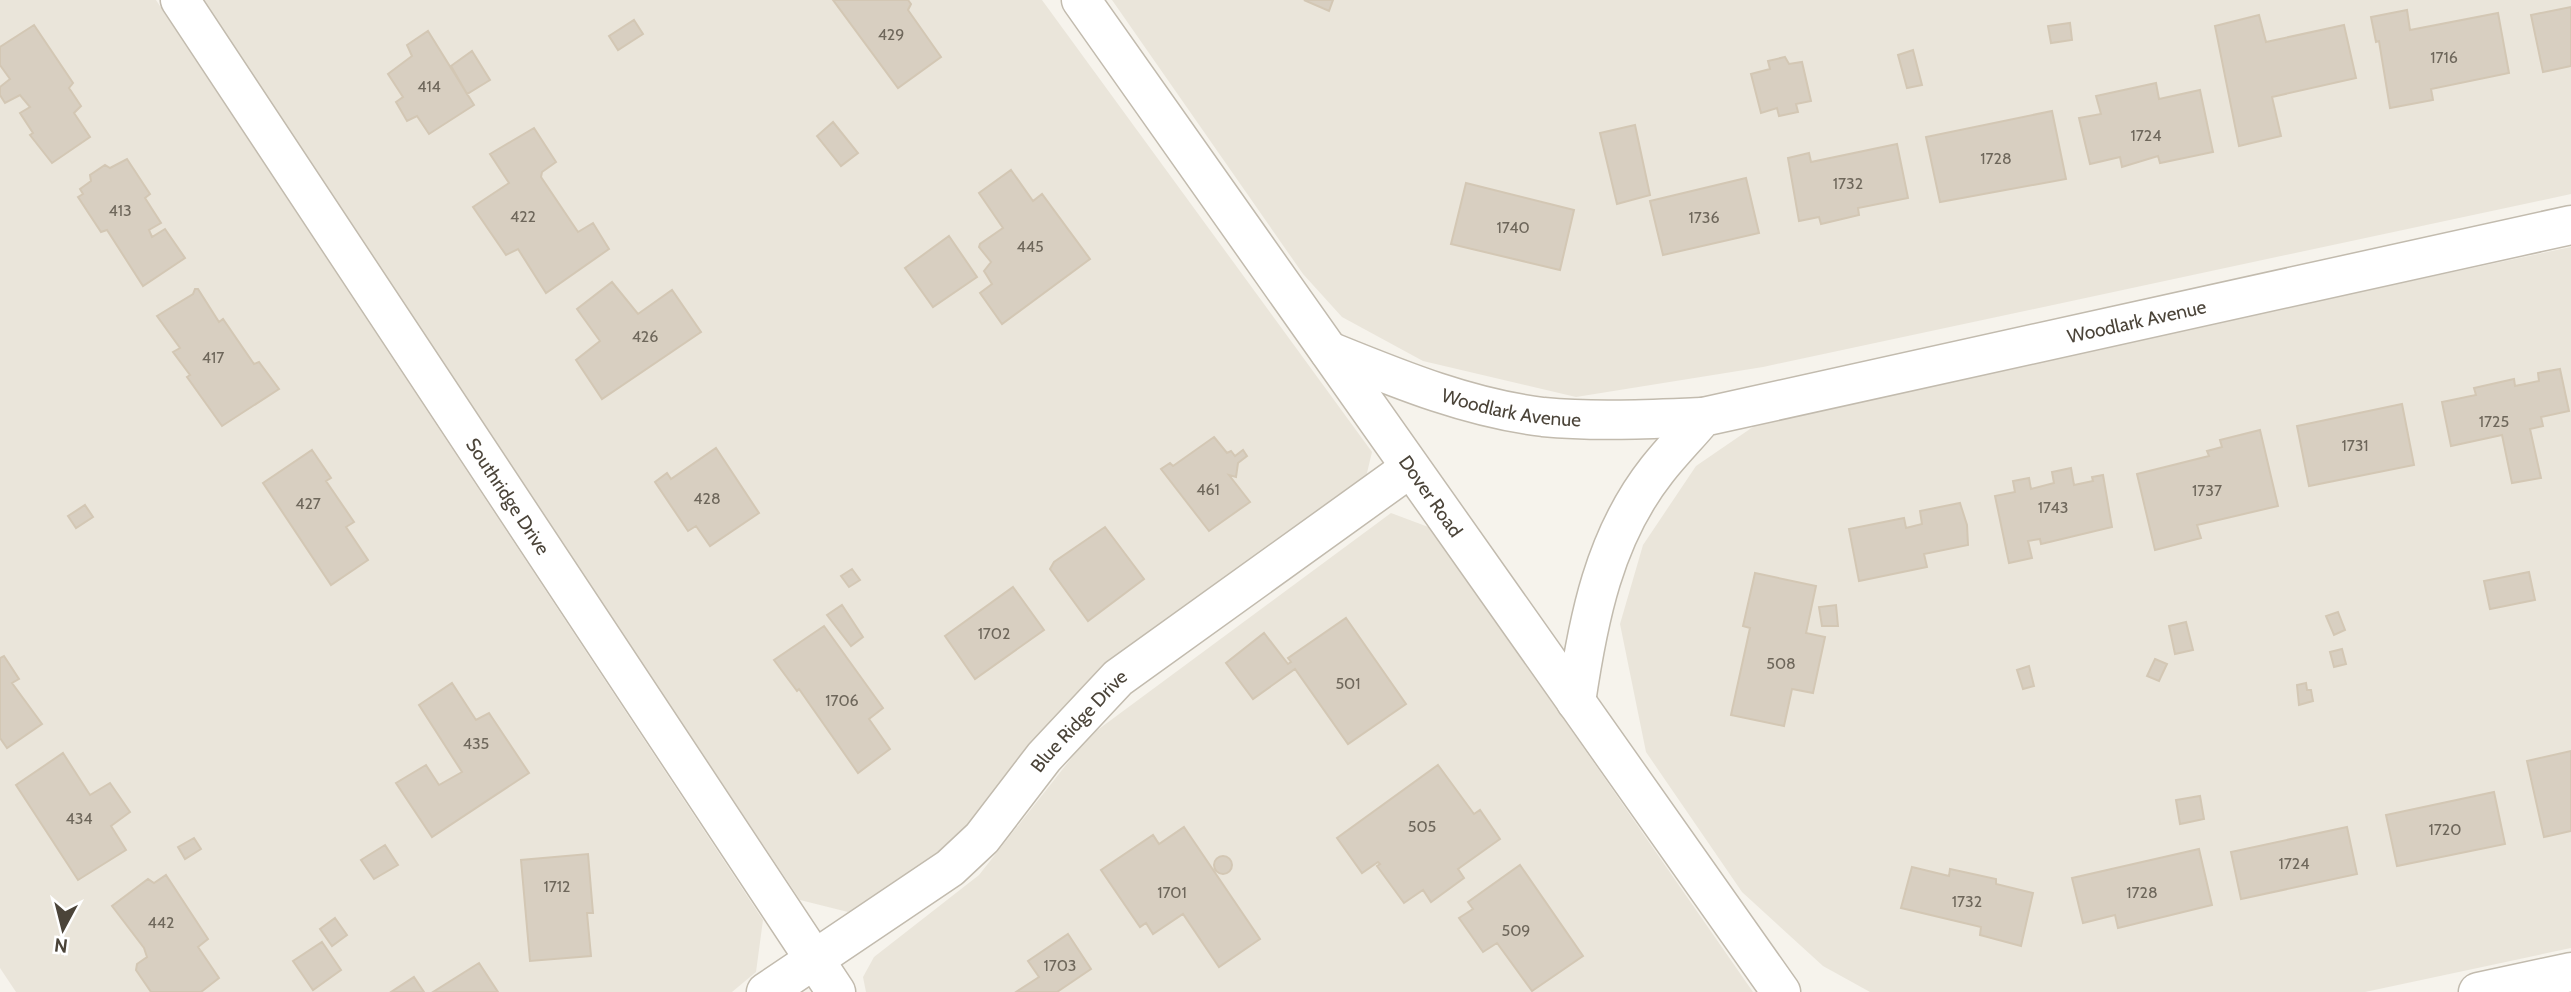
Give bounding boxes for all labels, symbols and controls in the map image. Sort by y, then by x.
house number: 429 [878,25,904,44]
house number: 1716 [2430,48,2458,67]
house number: 414 [417,77,441,96]
house number: 1724 [2131,126,2161,145]
house number: 1728 [1980,149,2012,168]
house number: 1732 [1833,174,1863,193]
house number: 413 [108,201,132,220]
house number: 422 [510,207,536,226]
house number: 1736 [1688,208,1720,227]
house number: 1740 [1496,218,1530,237]
house number: 445 [1016,237,1044,256]
street label: Woodlark Avenue [2065,295,2208,348]
house number: 426 [632,327,658,346]
house number: 417 [202,348,224,367]
street label: Woodlark Avenue [1439,383,1582,431]
house number: 1725 [2479,412,2509,431]
street label: Southridge Drive [461,434,555,559]
house number: 1731 [2341,436,2369,455]
street label: Dover Road [1394,451,1468,541]
house number: 461 [1196,480,1220,499]
house number: 1737 [2192,481,2222,500]
house number: 428 [693,489,721,508]
house number: 427 [295,494,321,513]
house number: 1743 [2038,498,2068,517]
house number: 1702 [978,624,1010,643]
house number: 508 [1766,654,1796,673]
street label: Blue Ridge Drive [1025,664,1131,776]
house number: 501 [1335,674,1361,693]
house number: 1706 [825,691,859,710]
house number: 435 [463,734,489,753]
house number: 434 [65,809,93,828]
house number: 505 [1408,817,1436,836]
house number: 1720 [2429,820,2461,839]
house number: 1724 [2279,854,2309,873]
house number: 1712 [544,877,570,896]
house number: 1701 [1157,883,1187,902]
house number: 1728 [2126,883,2158,902]
house number: 1732 [1952,892,1982,911]
north arrow [28,894,98,964]
house number: 442 [148,913,174,932]
house number: 509 [1502,921,1530,940]
text: N [53,933,69,958]
house number: 1703 [1044,956,1076,975]

